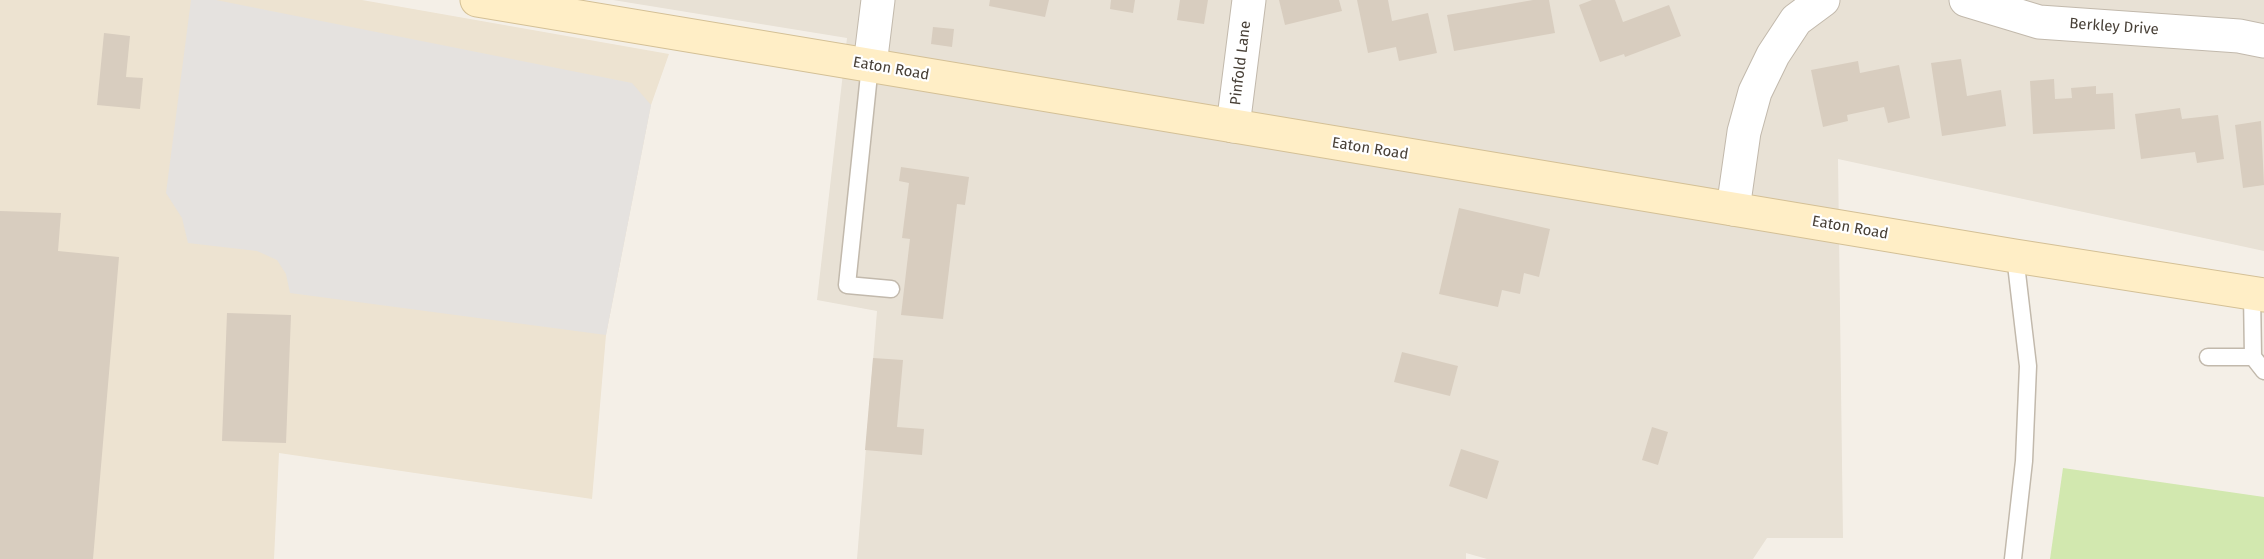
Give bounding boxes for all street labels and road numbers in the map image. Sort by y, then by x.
street label: Berkley Drive [2069,15,2159,39]
street label: Pinfold Lane [1227,20,1255,106]
street label: Eaton Road [851,53,931,85]
street label: Eaton Road [1330,134,1410,164]
street label: Eaton Road [1810,212,1890,244]

